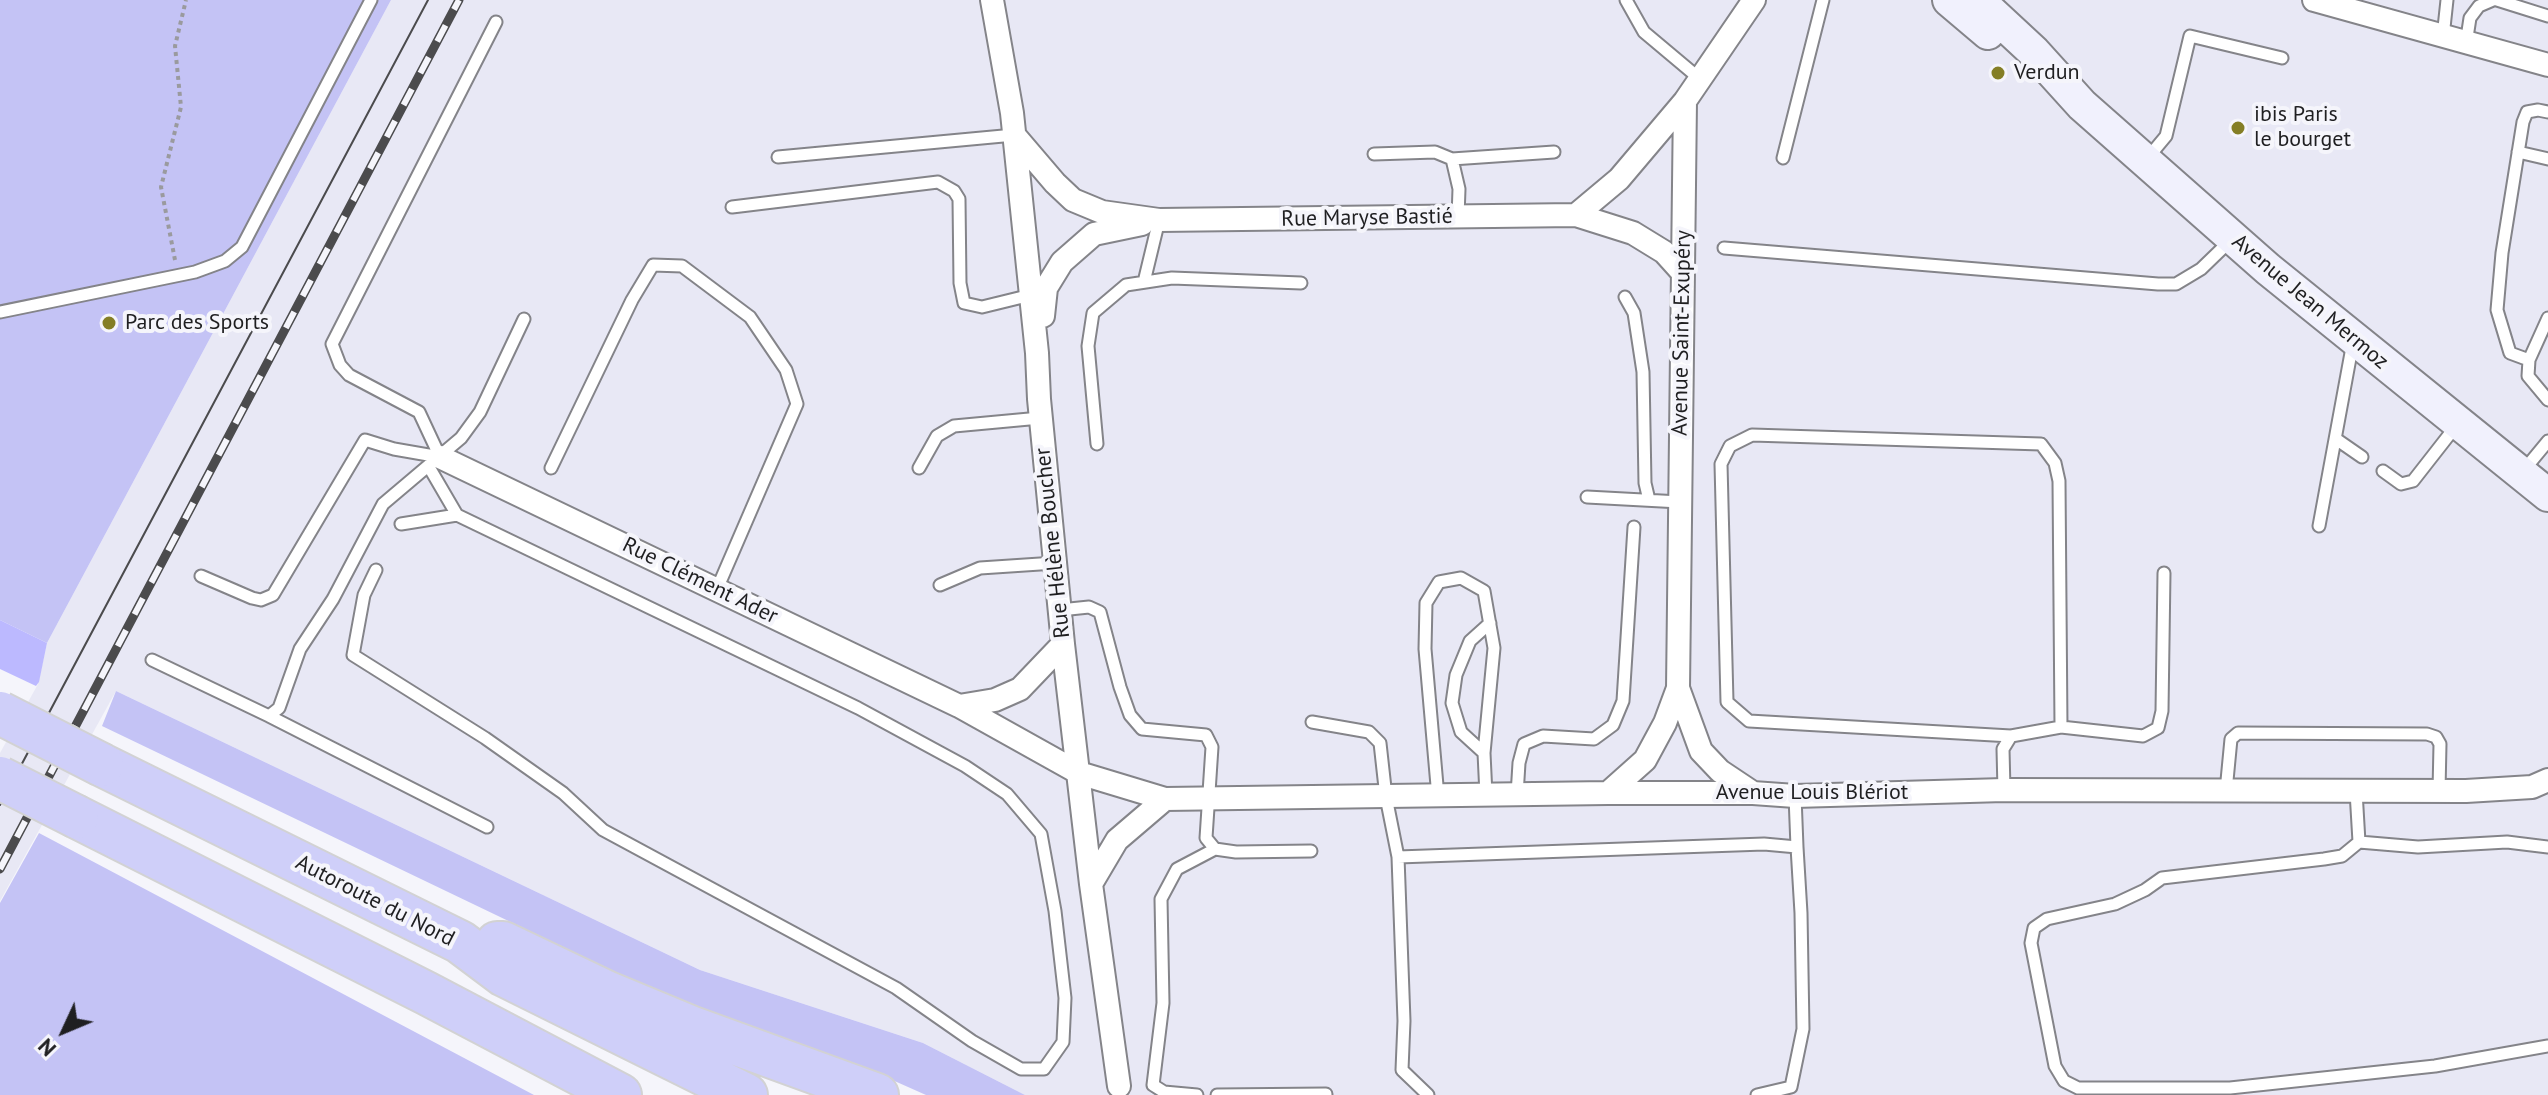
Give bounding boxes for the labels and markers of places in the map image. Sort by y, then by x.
place label: Verdun [2014,60,2080,86]
marker: Verdun [1989,64,2007,82]
place label: ibis Paris le bourget [2254,102,2351,154]
marker: ibis Paris le bourget [2229,119,2247,137]
place label: Parc des Sports [125,310,269,336]
marker: Parc des Sports [100,314,118,332]

